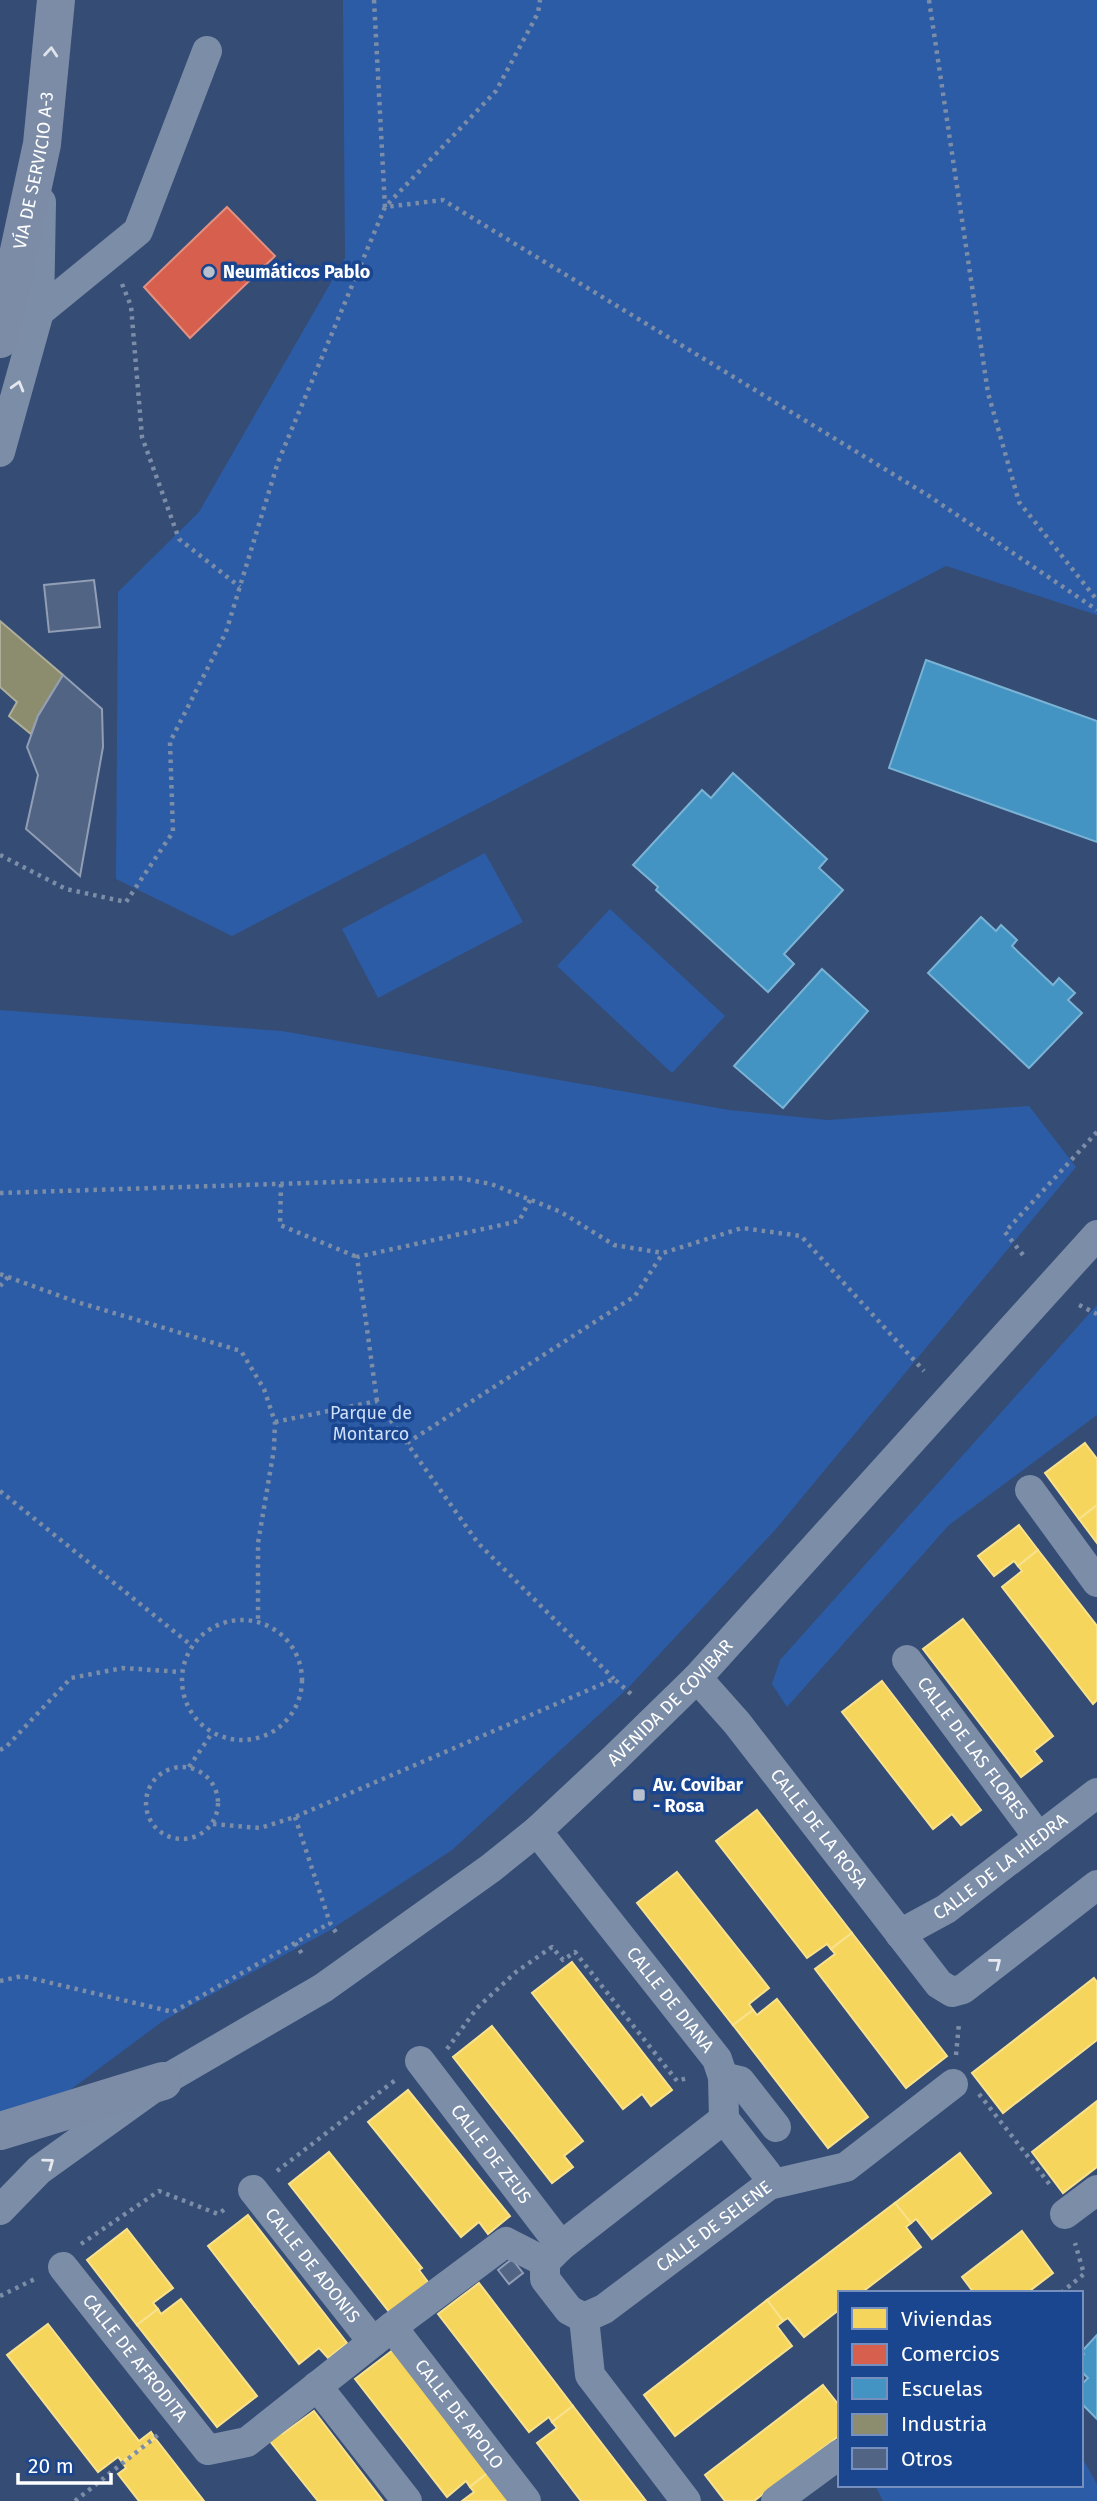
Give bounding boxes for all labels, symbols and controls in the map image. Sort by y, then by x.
one-way arrow [43,46,58,57]
street label: VÍA DE SERVICIO A-3 [9,91,58,251]
place label: Neumáticos Pablo [223,261,370,283]
marker: Neumáticos Pablo [201,264,217,280]
one-way arrow [10,380,25,392]
park label: Parque de Montarco [330,1402,412,1445]
street label: AVENIDA DE COVIBAR [603,1635,738,1771]
street label: CALLE DE LAS FLORES [912,1673,1033,1824]
street label: CALLE DE LA ROSA [765,1764,873,1894]
place label: Av. Covibar - Rosa [652,1774,744,1817]
marker: Av. Covibar - Rosa [631,1787,647,1803]
street label: CALLE DE LA HIEDRA [930,1808,1072,1925]
street label: CALLE DE DIANA [622,1942,719,2058]
one-way arrow [988,1959,1000,1972]
street label: CALLE DE ZEUS [446,2100,536,2208]
one-way arrow [41,2159,53,2171]
street label: CALLE DE SELENE [652,2176,776,2277]
street label: CALLE DE ADONIS [260,2203,365,2327]
street label: CALLE DE AFRODITA [78,2290,193,2427]
legend [838,2291,1083,2487]
text: Viviendas [901,2306,992,2332]
text: Comercios [901,2341,1000,2367]
street label: CALLE DE APOLO [410,2355,508,2473]
text: Escuelas [901,2376,983,2402]
text: Industria [901,2411,987,2437]
scale bar [18,2442,110,2486]
text: Otros [901,2446,953,2472]
text: 20 m [28,2453,74,2479]

